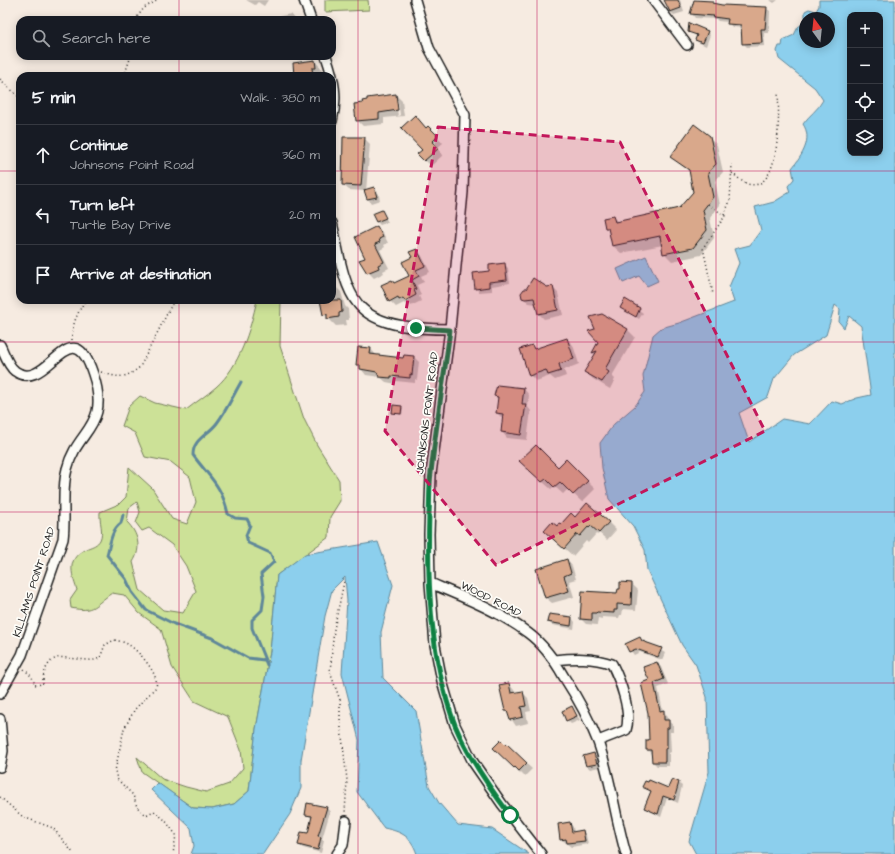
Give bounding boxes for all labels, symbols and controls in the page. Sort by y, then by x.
north arrow [799,12,835,48]
map controls [847,12,883,156]
button: + [847,12,883,48]
search box [16,16,336,60]
icon: search [30,27,52,49]
text: Search here [62,28,151,49]
button: − [847,48,883,84]
button: locate [847,84,883,120]
text: 5 min [32,86,75,110]
text: Walk · 380 m [240,89,320,107]
button: layers [847,120,883,156]
text: Continue [70,135,128,156]
icon: ahead [32,144,54,166]
text: 360 m [282,146,320,164]
text: Johnsons Point Road [70,156,194,174]
text: Turn left [70,195,134,216]
icon: left [32,204,54,226]
text: 20 m [289,206,320,224]
text: Turtle Bay Drive [70,216,171,234]
icon: arrive [32,264,54,286]
text: Arrive at destination [70,264,211,285]
route end [407,319,425,337]
street label: JOHNSONS POINT ROAD [412,351,442,475]
street label: KILLAMS POINT ROAD [9,525,59,639]
street label: WOOD ROAD [458,577,524,621]
route start [501,806,519,824]

